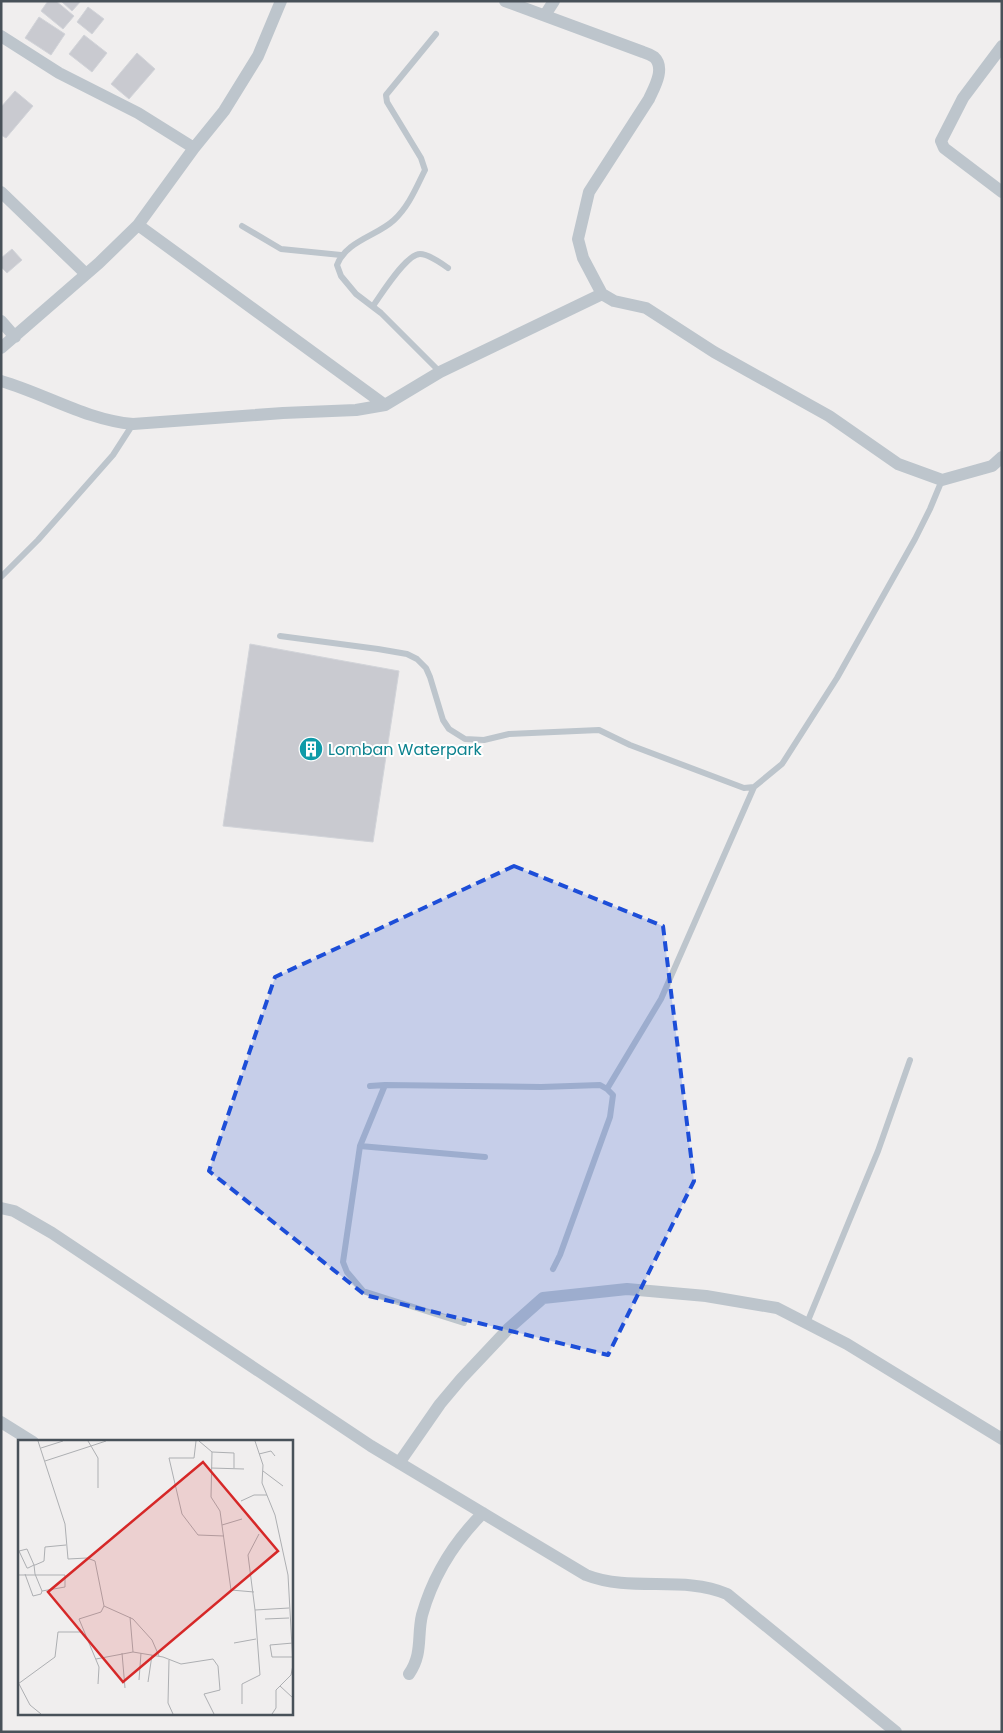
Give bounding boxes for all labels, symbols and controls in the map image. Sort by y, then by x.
building icon: Lomban Waterpark [298,736,324,762]
place label: Lomban Waterpark [328,738,483,761]
inset map [18,1440,292,1716]

